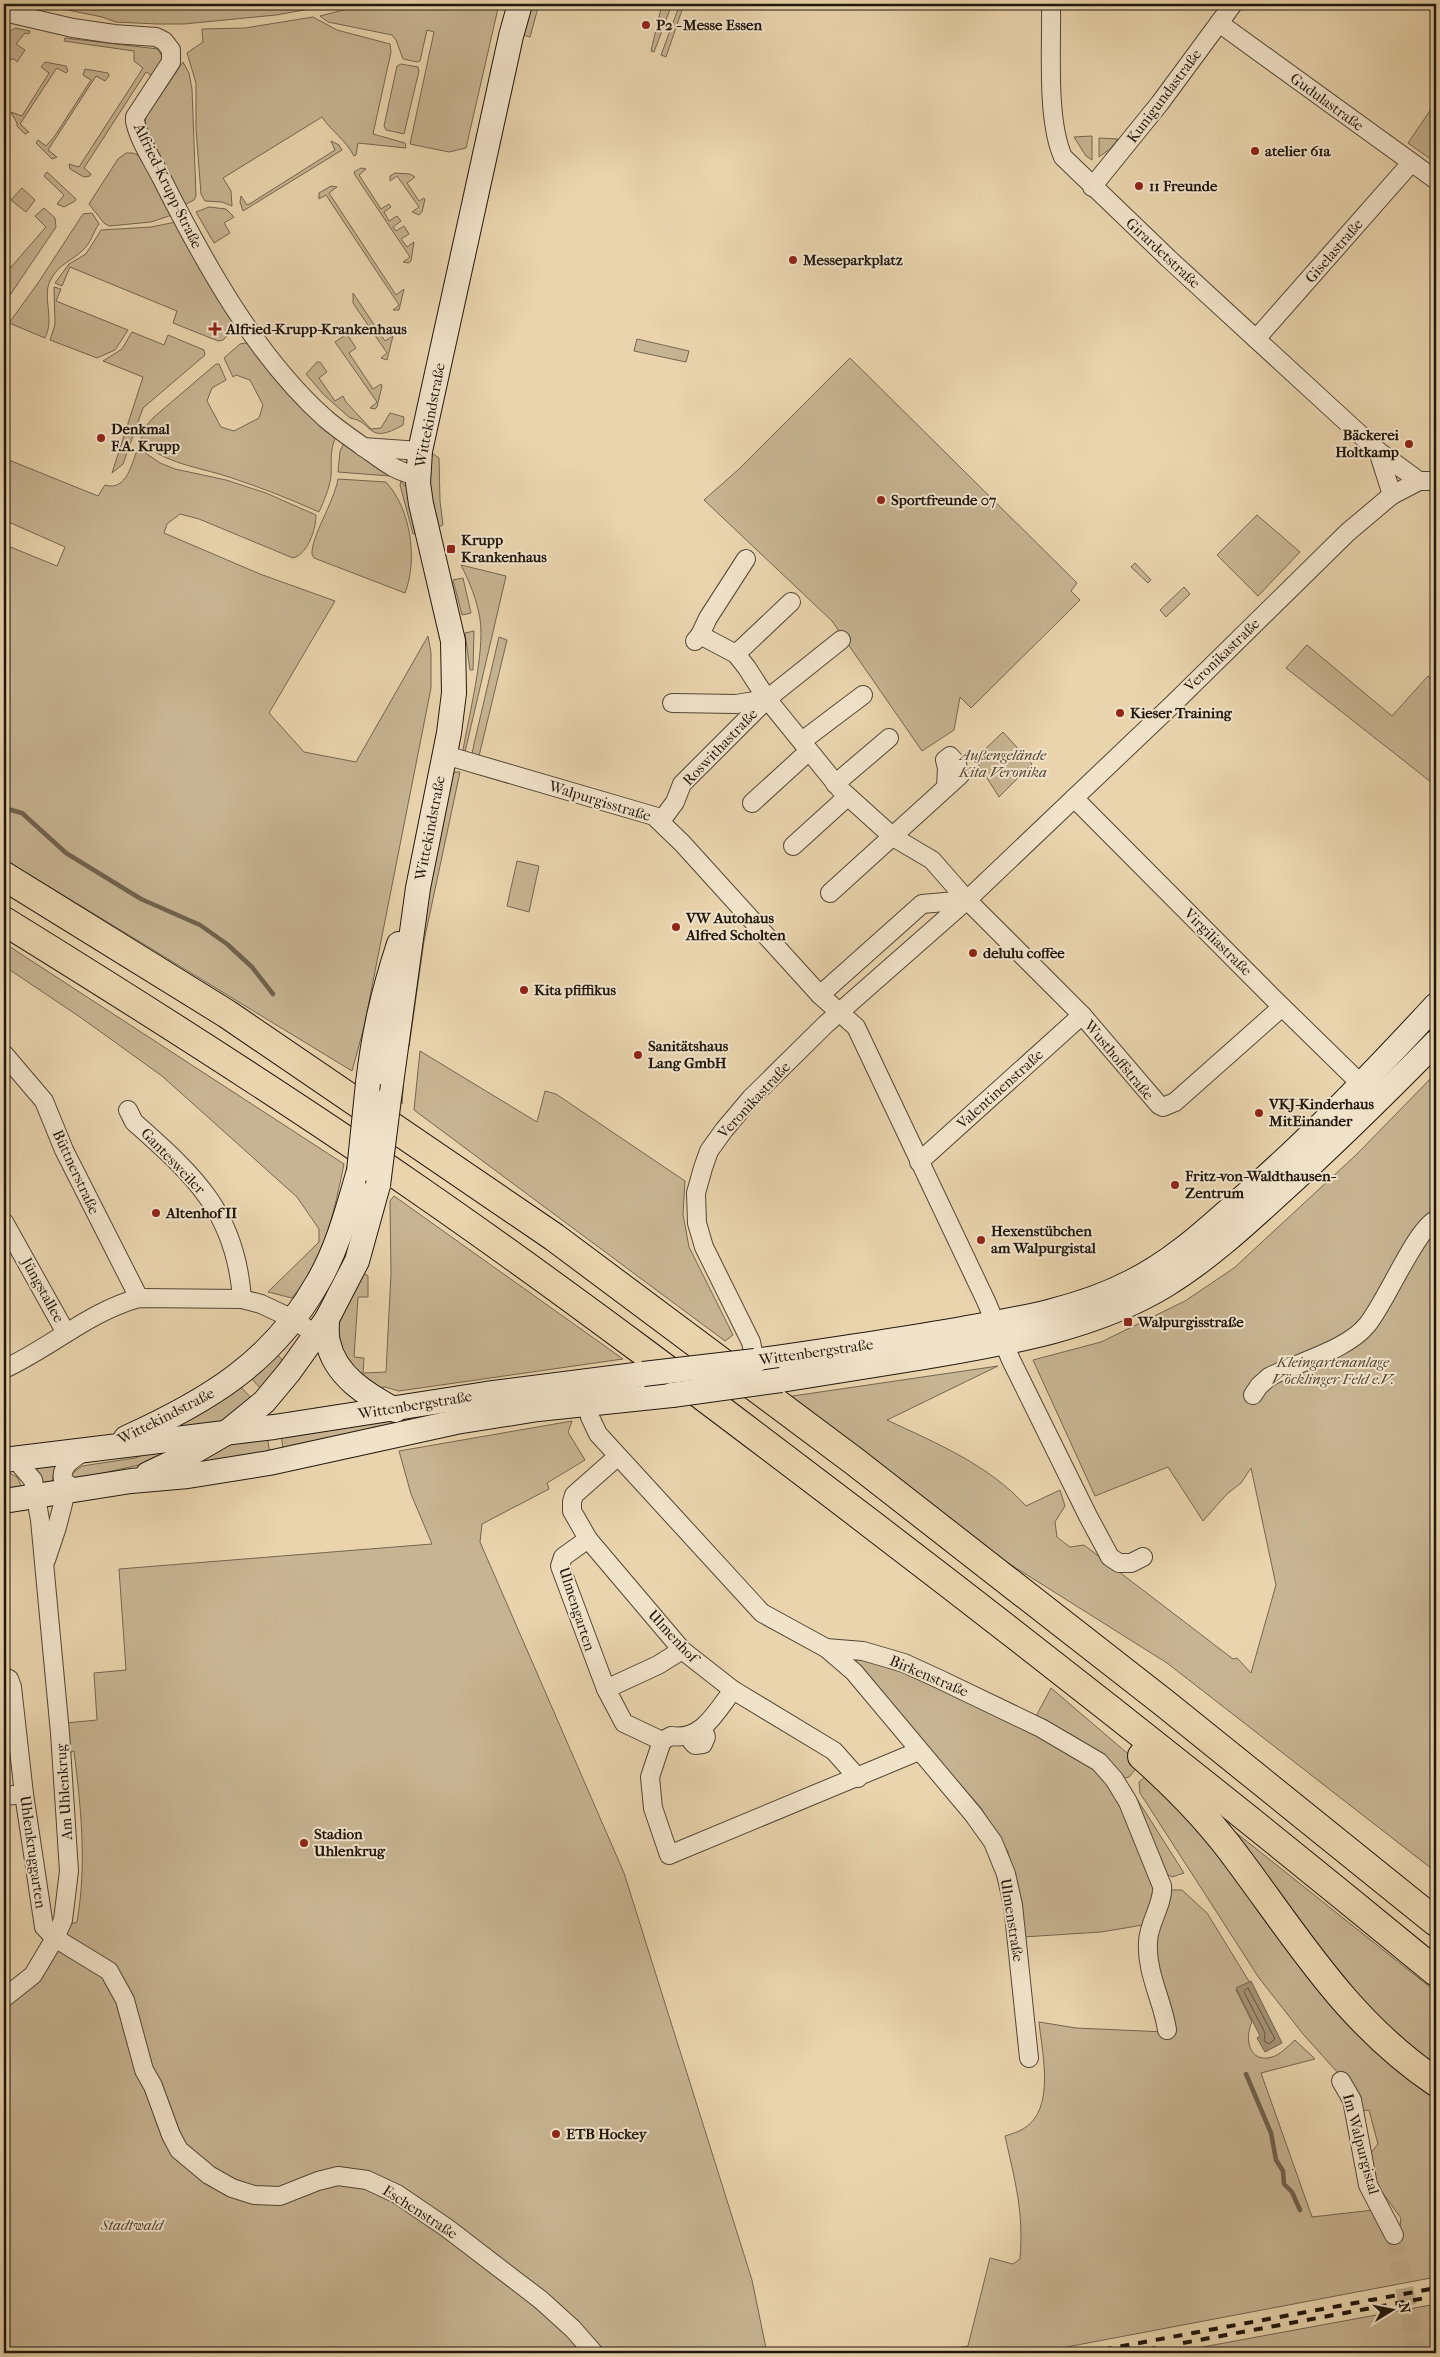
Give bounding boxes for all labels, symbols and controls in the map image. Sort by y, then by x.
place label: P2 - Messe Essen [656,16,762,34]
marker: P2 - Messe Essen [640,19,652,31]
street label: Kunigundastraße [1123,45,1205,146]
street label: Gudulastraße [1287,69,1368,135]
street label: Alfried-Krupp-Straße [129,120,206,252]
place label: atelier 61a [1265,142,1332,160]
marker: atelier 61a [1249,145,1261,157]
place label: 11 Freunde [1149,177,1218,195]
marker: 11 Freunde [1133,180,1145,192]
street label: Girardetstraße [1122,214,1204,292]
street label: Giselastraße [1301,215,1367,287]
place label: Messeparkplatz [802,251,903,269]
marker: Messeparkplatz [787,254,799,266]
place label: Alfried-Krupp-Krankenhaus [225,320,407,338]
marker: Alfried-Krupp-Krankenhaus [208,322,222,336]
street label: Wittekindstraße [411,361,449,470]
place label: Denkmal F.A. Krupp [110,420,180,455]
place label: Bäckerei Holtkamp [1335,426,1400,461]
marker: Denkmal F.A. Krupp [95,432,107,444]
marker: Bäckerei Holtkamp [1403,438,1415,450]
place label: Sportfreunde 07 [891,491,997,509]
marker: Sportfreunde 07 [875,494,887,506]
place label: Krupp Krankenhaus [461,531,547,566]
marker: Krupp Krankenhaus [445,543,457,555]
street label: Veronikastraße [1180,614,1264,696]
street label: Roswithastraße [679,704,762,789]
place label: Kieser Training [1130,704,1233,722]
marker: Kieser Training [1114,707,1126,719]
park label: Außengelände Kita Veronika [958,746,1047,781]
street label: Wittekindstraße [411,774,449,883]
street label: Walpurgisstraße [546,777,654,825]
street label: Virgiliastraße [1180,904,1256,980]
place label: VW Autohaus Alfred Scholten [685,909,786,944]
marker: VW Autohaus Alfred Scholten [670,921,682,933]
place label: delulu coffee [983,944,1065,962]
marker: delulu coffee [967,947,979,959]
place label: Kita pfiffikus [534,981,617,999]
marker: Kita pfiffikus [518,984,530,996]
street label: Wusthoffstraße [1080,1016,1158,1104]
place label: Sanitätshaus Lang GmbH [648,1037,729,1072]
street label: Valentinenstraße [952,1045,1047,1133]
marker: Sanitätshaus Lang GmbH [632,1049,644,1061]
street label: Veronikastraße [713,1058,794,1143]
place label: VKJ-Kinderhaus MitEinander [1268,1095,1375,1130]
marker: VKJ-Kinderhaus MitEinander [1253,1107,1265,1119]
street label: Gantesweiler [137,1124,209,1198]
street label: Büttnerstraße [49,1127,104,1218]
place label: Fritz-von-Waldthausen- Zentrum [1184,1167,1337,1202]
marker: Fritz-von-Waldthausen- Zentrum [1169,1179,1181,1191]
place label: Altenhof II [165,1204,237,1222]
marker: Altenhof II [150,1207,162,1219]
place label: Hexenstübchen am Walpurgistal [991,1222,1097,1257]
marker: Hexenstübchen am Walpurgistal [975,1234,987,1246]
street label: Jüngstallee [17,1254,68,1326]
place label: Walpurgisstraße [1137,1313,1244,1331]
marker: Walpurgisstraße [1122,1316,1134,1328]
street label: Wittenbergstraße [757,1335,875,1369]
park label: Kleingartenanlage Vöcklinger Feld e.V. [1272,1353,1396,1388]
street label: Wittekindstraße [114,1384,218,1449]
street label: Wittenbergstraße [356,1387,474,1423]
street label: Ulmengarten [555,1565,599,1654]
street label: Ulmenhof [644,1606,704,1668]
street label: Birkenstraße [887,1651,972,1701]
street label: Am Uhlenkrug [52,1742,76,1842]
street label: Uhlenkruggarten [16,1794,50,1910]
place label: Stadion Uhlenkrug [313,1825,386,1860]
marker: Stadion Uhlenkrug [298,1837,310,1849]
street label: Ulmenstraße [997,1877,1028,1964]
street label: Im Walpurgistal [1339,2092,1383,2196]
place label: ETB Hockey [566,2125,648,2143]
marker: ETB Hockey [550,2128,562,2140]
street label: Eschenstraße [379,2181,461,2243]
park label: Stadtwald [100,2216,165,2234]
north arrow [1368,2284,1418,2334]
text: N [1395,2301,1414,2315]

